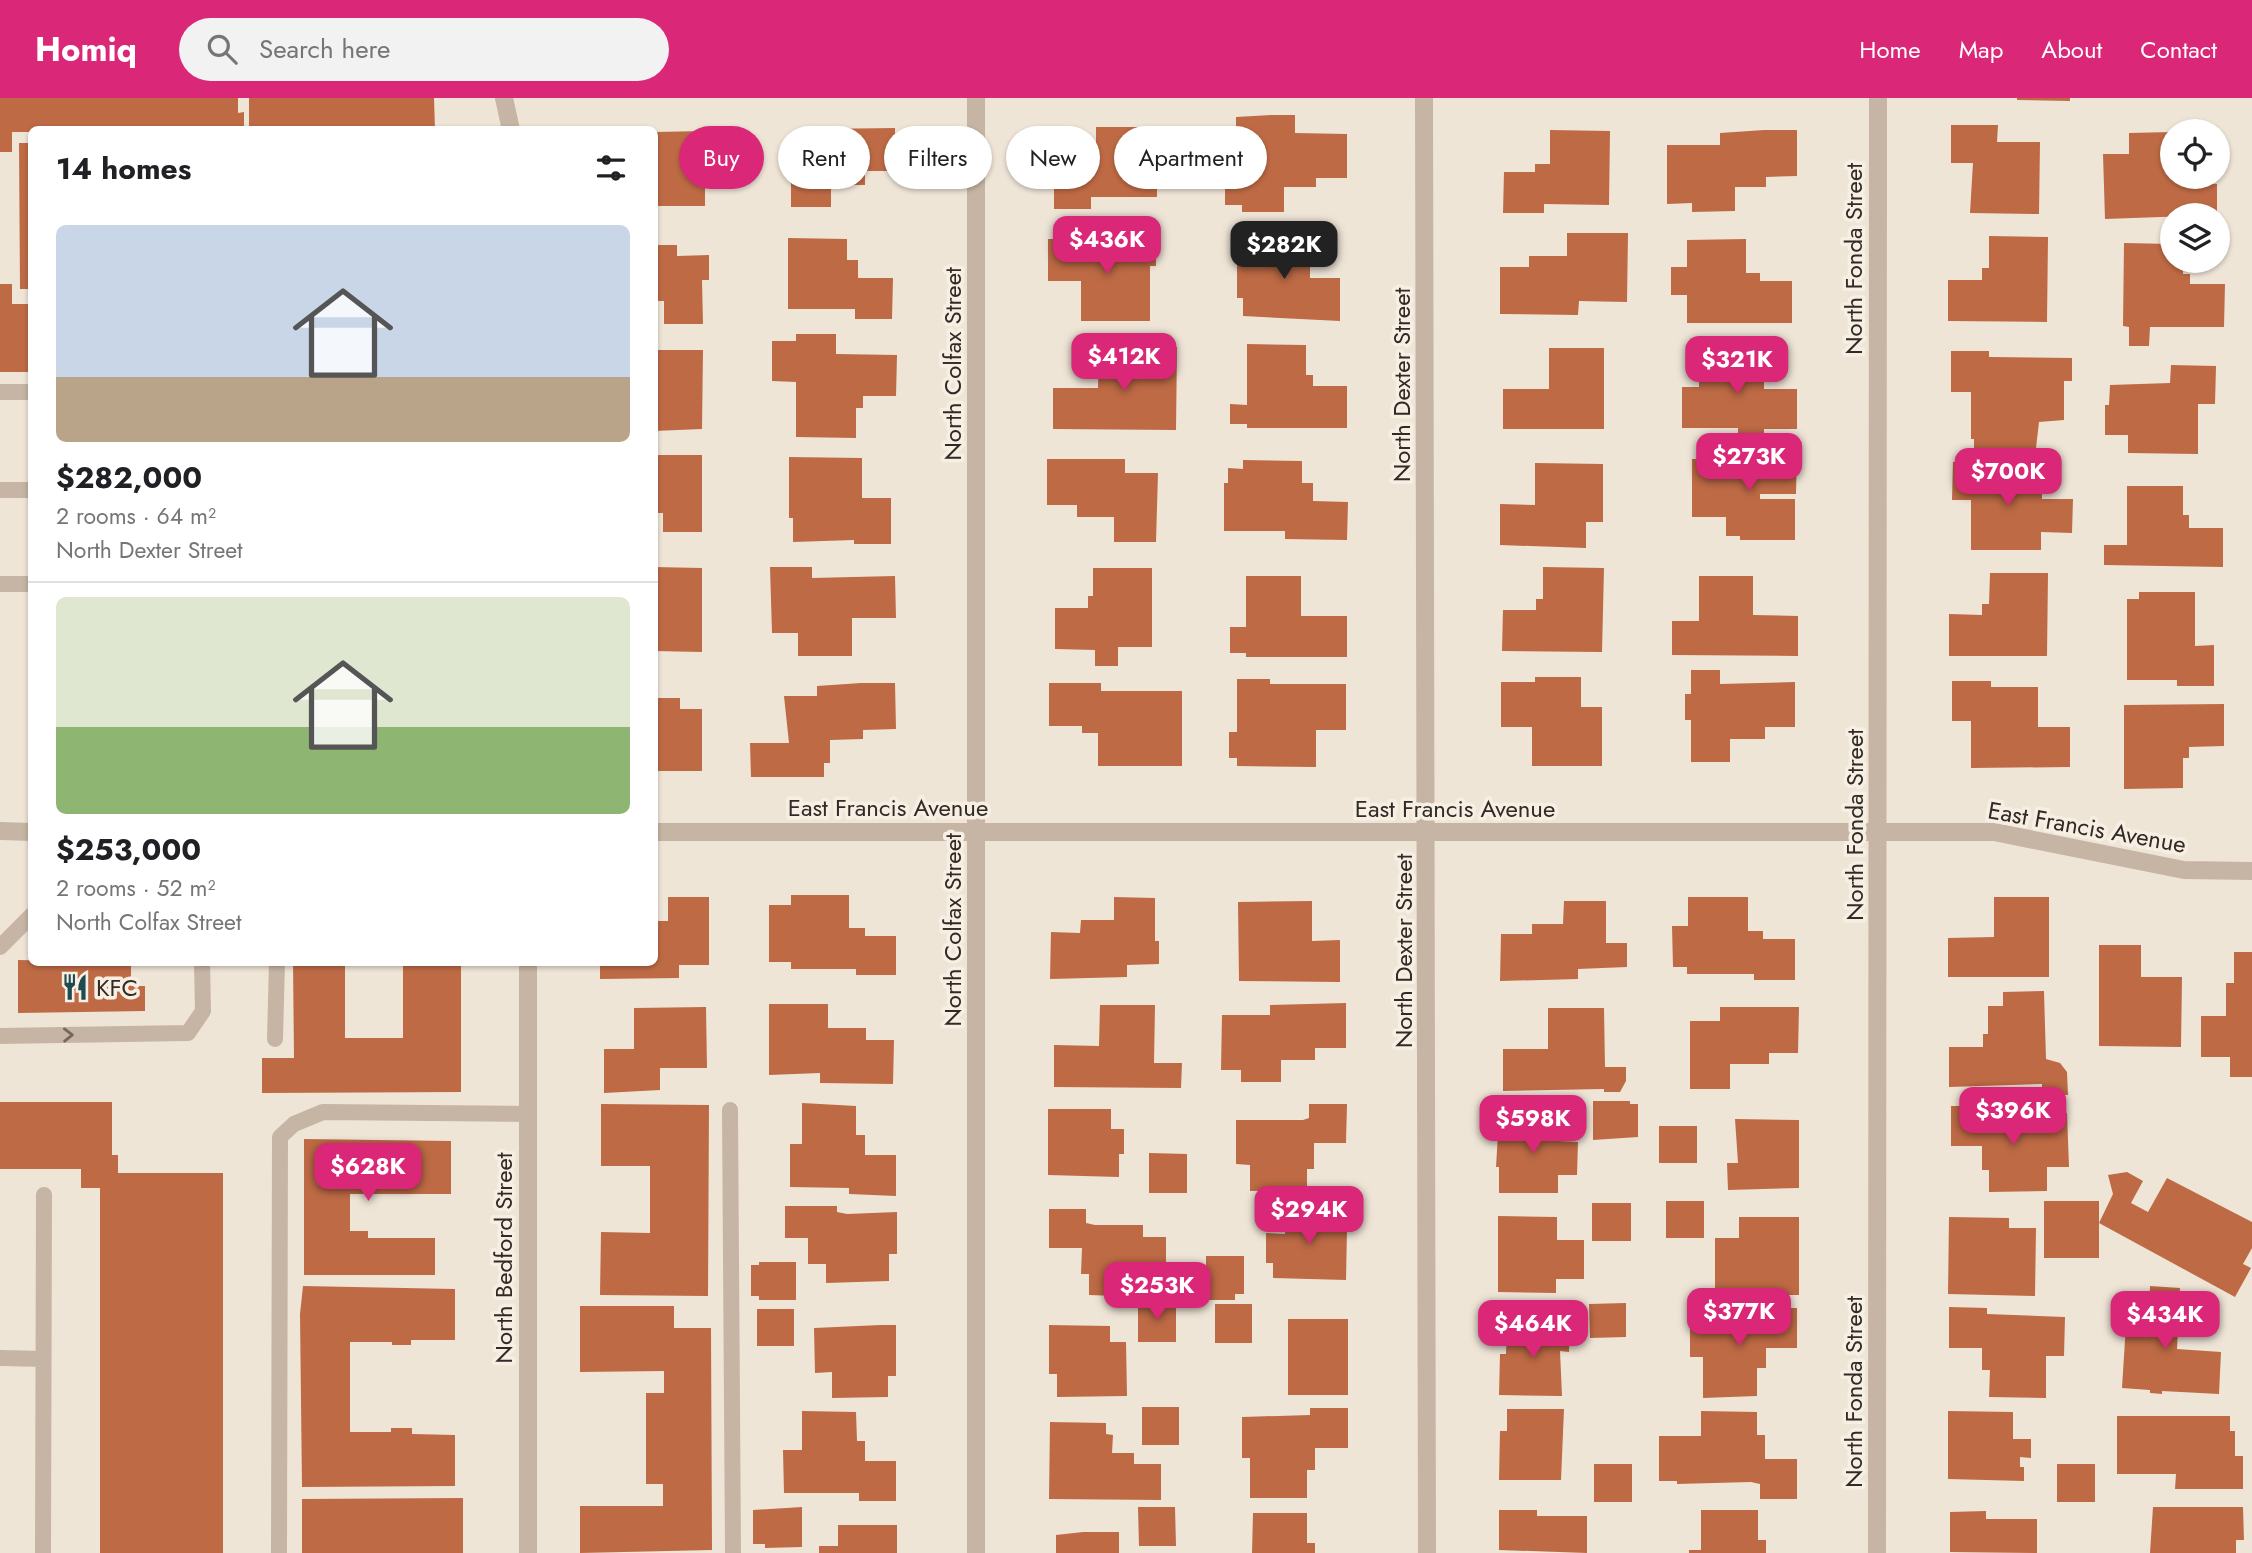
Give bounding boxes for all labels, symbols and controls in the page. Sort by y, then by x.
search box [179,18,669,81]
text: Homiq [35,26,137,73]
icon: search [203,30,241,68]
text: Search here [259,30,390,68]
text: Home [1859,32,1921,67]
text: Map [1959,32,2003,67]
text: About [2041,32,2102,67]
text: Contact [2140,32,2217,67]
map controls [2160,119,2230,273]
button: locate [2160,119,2230,189]
chip: Buy [679,126,764,189]
chip: Rent [778,126,870,189]
chip: Filters [884,126,992,189]
chip: New [1006,126,1100,189]
chip: Apartment [1114,126,1267,189]
text: 14 homes [56,147,191,190]
icon: filters [592,149,630,187]
street label: North Fonda Street [1836,163,1871,355]
button: layers [2160,203,2230,273]
pin: $436K [1058,216,1156,276]
text: $436K [1069,222,1145,256]
pin: $282K [1235,222,1333,281]
text: $282K [1247,227,1321,261]
street label: North Colfax Street [935,267,970,461]
icon: home [280,270,406,396]
street label: North Dexter Street [1384,287,1419,482]
pin: $412K [1075,334,1173,393]
pin: $321K [1688,336,1786,396]
text: $412K [1087,339,1161,373]
text: $321K [1701,342,1773,376]
pin: $273K [1700,434,1798,493]
text: $273K [1712,439,1786,473]
pin: $700K [1959,448,2057,508]
text: $700K [1971,454,2045,488]
text: $282,000 [56,456,202,499]
text: 2 rooms · 64 m² [56,499,216,533]
text: North Dexter Street [56,533,243,567]
icon: home [280,642,406,768]
street label: North Fonda Street [1837,729,1872,921]
street label: East Francis Avenue [788,790,988,825]
street label: East Francis Avenue [1355,791,1555,826]
street label: East Francis Avenue [1985,792,2189,862]
text: $253,000 [56,828,201,871]
street label: North Colfax Street [935,833,970,1027]
street label: North Dexter Street [1386,853,1421,1048]
text: 2 rooms · 52 m² [56,871,215,905]
text: North Colfax Street [56,905,241,939]
place label: KFC [96,970,138,1005]
restaurant icon: KFC [60,972,90,1002]
one-way arrow [63,1027,74,1043]
pin: $396K [1964,1088,2062,1147]
text: $396K [1975,1093,2051,1127]
pin: $598K [1484,1096,1582,1155]
text: $598K [1495,1101,1571,1135]
pin: $628K [319,1144,417,1203]
text: $628K [330,1149,406,1183]
street label: North Bedford Street [486,1152,521,1364]
pin: $294K [1260,1186,1358,1246]
text: $294K [1271,1192,1347,1226]
pin: $253K [1108,1262,1206,1322]
text: $253K [1120,1268,1194,1302]
pin: $377K [1690,1288,1788,1348]
pin: $434K [2116,1292,2214,1351]
text: $377K [1703,1294,1775,1328]
street label: North Fonda Street [1836,1296,1871,1488]
text: $434K [2127,1297,2203,1331]
pin: $464K [1484,1300,1582,1360]
text: $464K [1494,1306,1572,1340]

